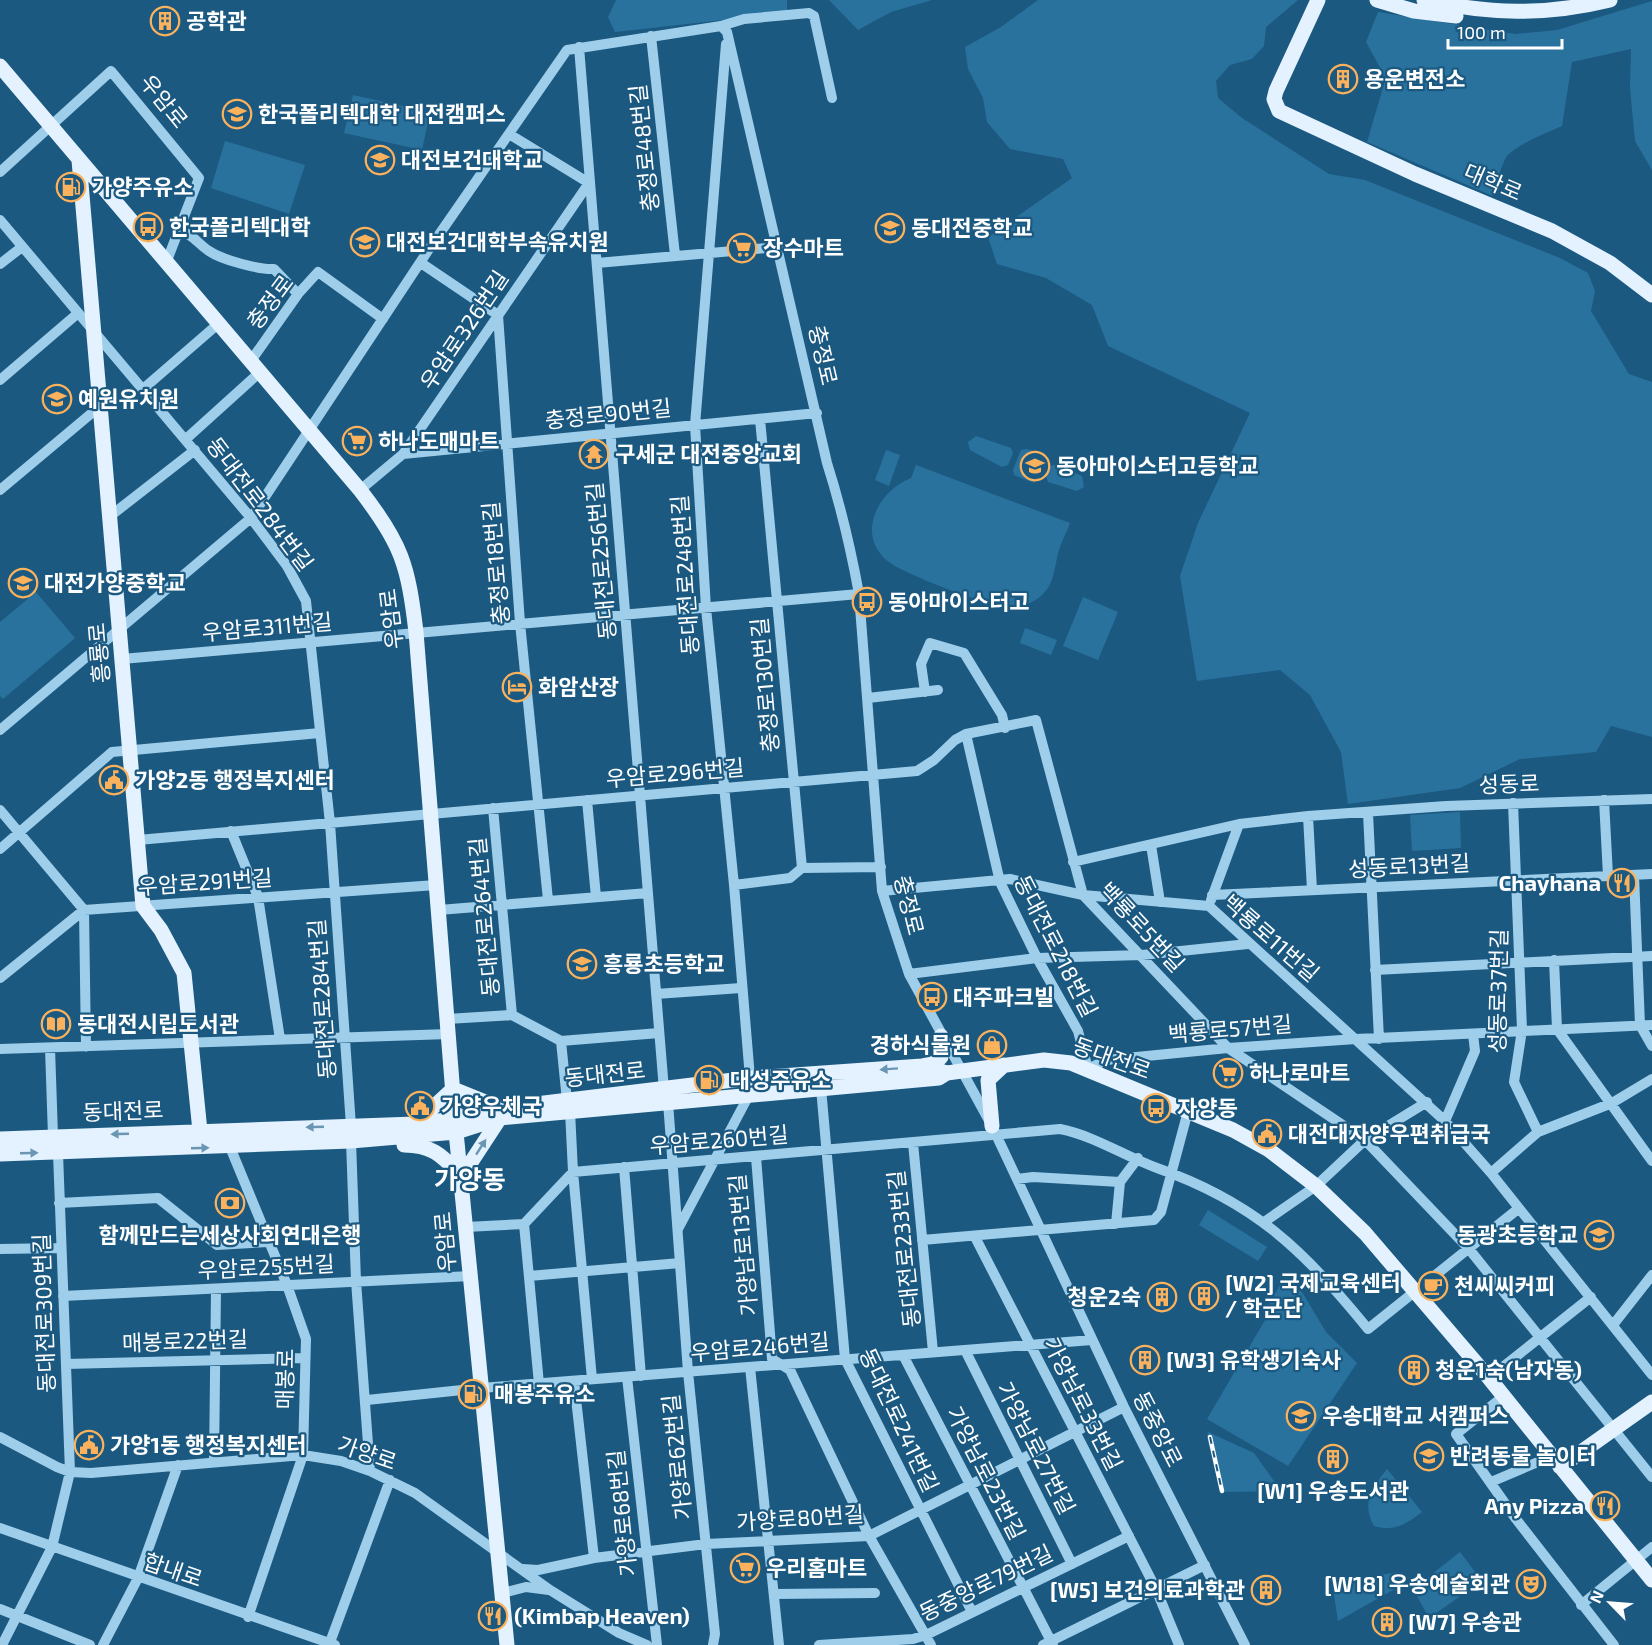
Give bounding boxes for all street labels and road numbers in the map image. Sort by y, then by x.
street label: 우암로 [136,69,194,132]
street label: 충정로48번길 [623,83,663,213]
street label: 대학로 [1460,157,1526,205]
street label: 우암로326번길 [414,265,513,394]
street label: 충정로 [241,269,298,333]
street label: 충정로 [804,322,843,387]
street label: 충정로90번길 [543,393,672,433]
street label: 동대전로284번길 [202,431,320,575]
street label: 동대전로256번길 [580,481,620,641]
street label: 동대전로248번길 [665,494,703,656]
street label: 충정로18번길 [477,501,513,626]
street label: 우암로 [373,587,407,651]
street label: 우암로311번길 [201,607,333,645]
street label: 충정로130번길 [745,616,783,754]
street label: 흥룡로 [82,622,114,684]
street label: 우암로296번길 [605,753,745,791]
street label: 성동로 [1478,769,1540,797]
street label: 동대전로264번길 [463,836,503,998]
street label: 성동로13번길 [1347,849,1471,881]
street label: 우암로291번길 [137,863,273,899]
street label: 동대전로218번길 [1010,870,1104,1021]
street label: 충정로 [890,872,930,937]
street label: 백룡로5번길 [1095,876,1191,977]
street label: 백룡로11번길 [1218,888,1325,986]
street label: 동대전로284번길 [302,918,340,1080]
street label: 성동로37번길 [1483,928,1511,1054]
street label: 백룡로57번길 [1167,1010,1293,1046]
street label: 동대전로 [1070,1031,1155,1083]
street label: 동대전로 [563,1056,647,1090]
street label: 동대전로 [82,1096,164,1124]
street label: 우암로260번길 [648,1120,789,1158]
street label: 동대전로233번길 [882,1169,924,1329]
street label: 가양남로13번길 [723,1173,761,1317]
street label: 우암로 [428,1211,460,1273]
street label: 동대전로309번길 [27,1233,59,1393]
street label: 우암로255번길 [197,1249,335,1283]
street label: 매봉로22번길 [122,1325,248,1355]
street label: 우암로246번길 [689,1327,831,1365]
street label: 가양남로33번길 [1039,1333,1129,1474]
street label: 동대전로241번길 [855,1343,945,1496]
street label: 매봉로 [270,1348,298,1410]
street label: 가양남로27번길 [992,1377,1081,1518]
street label: 동중앙로 [1129,1387,1189,1471]
street label: 가양로62번길 [656,1393,696,1521]
street label: 가양남로23번길 [942,1402,1032,1544]
street label: 가양로 [334,1430,400,1474]
street label: 가양로68번길 [601,1449,641,1578]
street label: 가양로80번길 [735,1500,865,1534]
street label: 동중앙로79번길 [915,1539,1057,1626]
street label: 합내로 [140,1547,206,1591]

